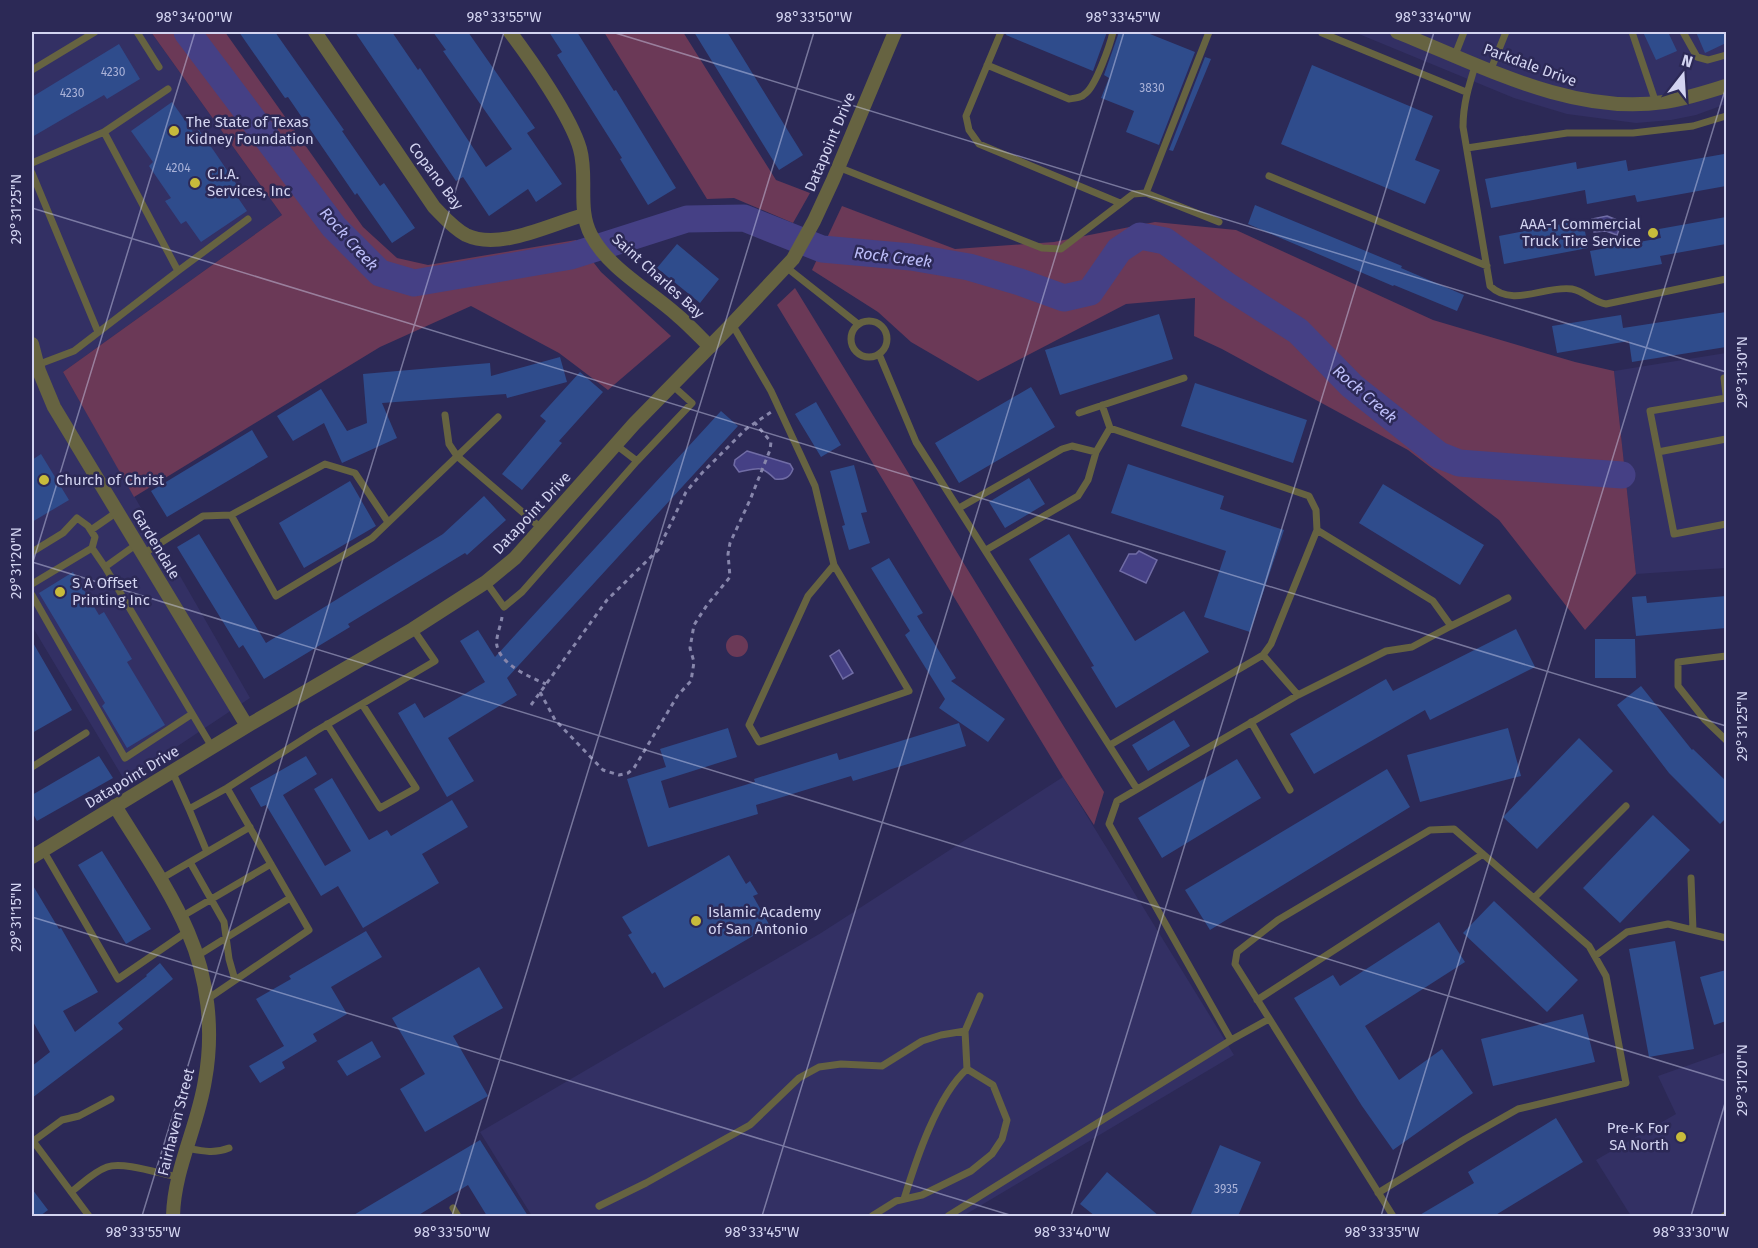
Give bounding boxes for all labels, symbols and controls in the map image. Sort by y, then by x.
text: 98°34'00"W [156,8,233,26]
text: 98°33'55"W [466,8,542,26]
text: 98°33'50"W [776,8,853,26]
text: 98°33'45"W [1086,8,1161,26]
text: 98°33'40"W [1395,8,1472,26]
street label: Parkdale Drive [1481,40,1579,90]
north arrow [1653,45,1713,105]
text: N [1679,50,1695,72]
house number: 4230 [101,65,126,79]
house number: 3830 [1139,81,1165,95]
house number: 4230 [60,86,85,100]
street label: Datapoint Drive [801,90,859,194]
place label: The State of Texas Kidney Foundation [186,113,314,148]
marker: The State of Texas Kidney Foundation [167,124,181,138]
street label: Copano Bay [405,139,468,214]
house number: 4204 [165,161,191,175]
place label: C.I.A. Services, Inc [207,165,291,200]
text: 29°31'25"N [7,174,25,244]
marker: C.I.A. Services, Inc [188,176,202,190]
water label: Rock Creek [316,203,382,275]
place label: AAA-1 Commercial Truck Tire Service [1520,215,1642,250]
marker: AAA-1 Commercial Truck Tire Service [1646,226,1660,240]
street label: Saint Charles Bay [608,230,708,322]
water label: Rock Creek [853,243,933,271]
text: 29°31'30"N [1733,336,1751,408]
water label: Rock Creek [1329,361,1401,427]
street label: Datapoint Drive [489,468,575,558]
place label: Church of Christ [56,471,165,489]
marker: Church of Christ [37,473,51,487]
street label: Gardendale [128,506,184,582]
text: 29°31'20"N [7,527,25,599]
place label: S A Offset Printing Inc [72,574,150,609]
marker: S A Offset Printing Inc [53,585,67,599]
text: 29°31'25"N [1733,691,1751,761]
street label: Datapoint Drive [82,742,182,812]
text: 29°31'15"N [7,882,25,952]
place label: Islamic Academy of San Antonio [708,903,822,938]
marker: Islamic Academy of San Antonio [689,914,703,928]
text: 29°31'20"N [1733,1044,1751,1116]
street label: Fairhaven Street [154,1066,198,1178]
place label: Pre-K For SA North [1607,1119,1669,1154]
marker: Pre-K For SA North [1674,1130,1688,1144]
house number: 3935 [1214,1182,1238,1196]
text: 98°33'55"W [105,1223,181,1241]
text: 98°33'50"W [414,1223,491,1241]
text: 98°33'45"W [725,1223,800,1241]
text: 98°33'40"W [1034,1223,1111,1241]
text: 98°33'35"W [1344,1223,1420,1241]
text: 98°33'30"W [1653,1223,1730,1241]

